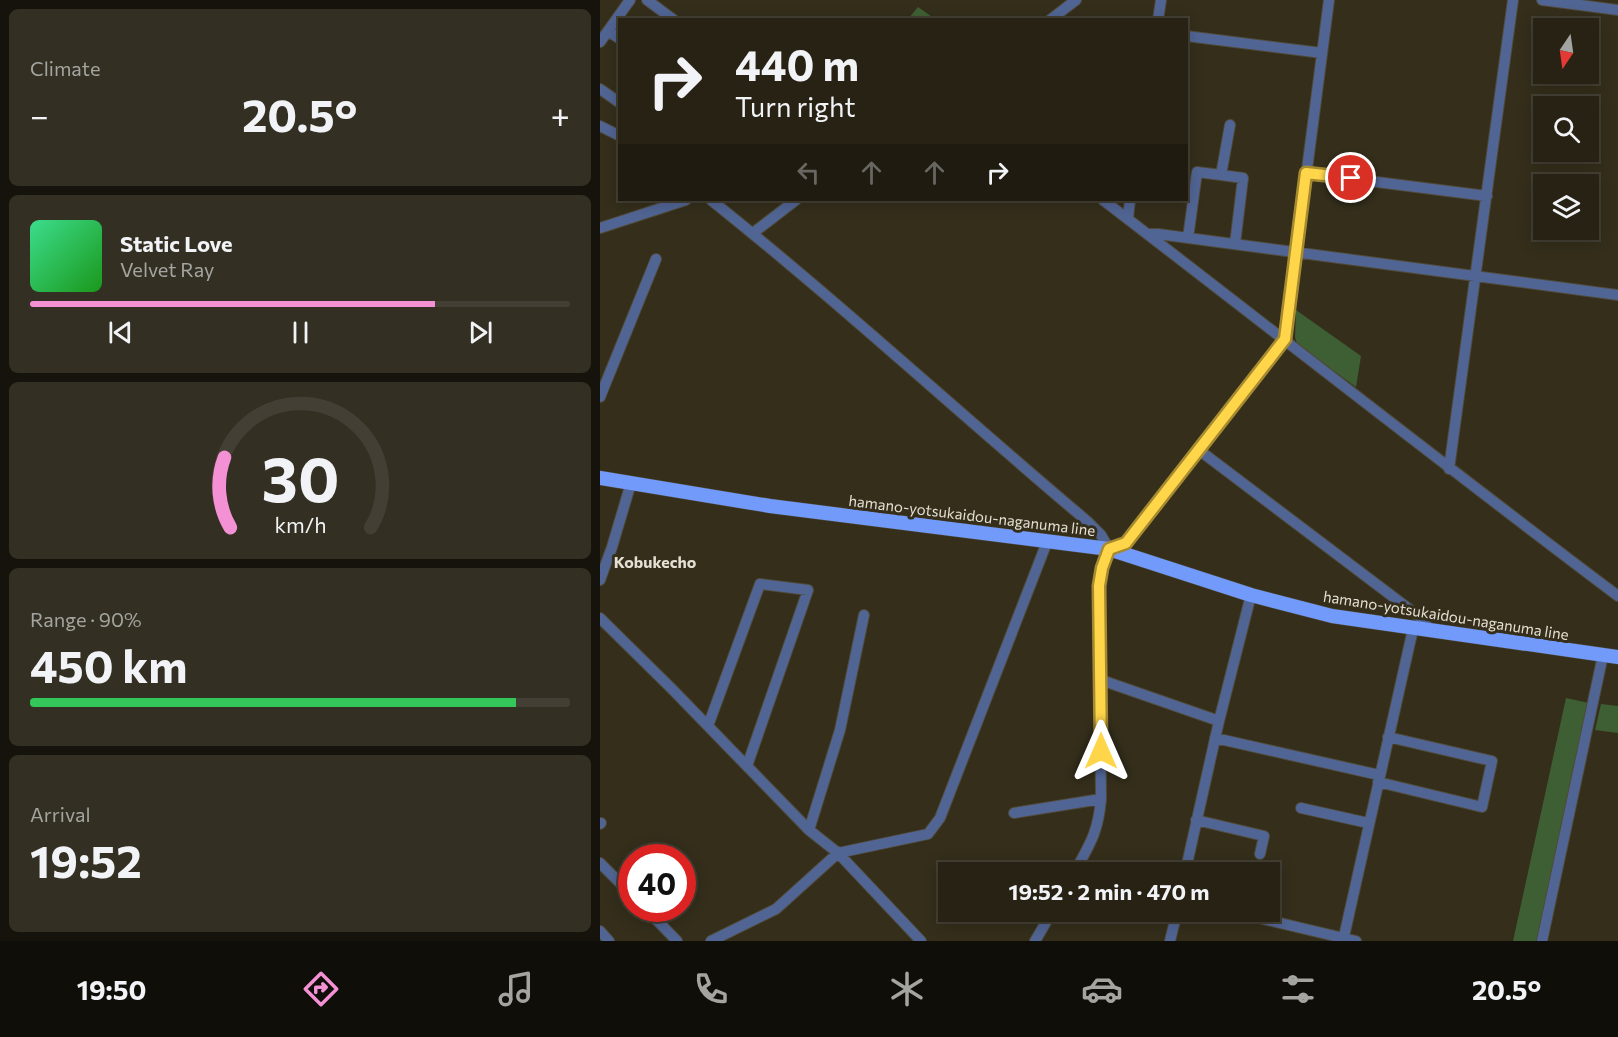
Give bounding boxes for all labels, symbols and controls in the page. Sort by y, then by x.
north arrow [1533,18,1599,84]
map controls [1533,18,1599,240]
text: 440 m [735,38,859,90]
icon: right [636,42,714,120]
text: Climate [30,56,100,80]
text: 20.5° [242,86,357,141]
text: Turn right [735,90,855,123]
text: − [30,94,49,135]
text: + [551,94,570,135]
button: search [1533,96,1599,162]
pin [1325,152,1376,203]
icon: left [792,156,825,189]
icon: ahead [855,156,888,189]
icon: ahead [918,156,951,189]
icon: right [981,156,1014,189]
icon: arrive [1334,161,1367,194]
button: layers [1533,174,1599,240]
text: Static Love [120,230,233,257]
text: Velvet Ray [120,257,214,281]
icon: previous [104,316,137,349]
icon: pause [284,316,317,349]
icon: next [464,316,497,349]
text: 30 [261,439,339,515]
street label: hamano-yotsukaidou-naganuma line [848,491,1096,539]
text: km/h [274,511,326,537]
district label: Kobukecho [614,552,697,571]
street label: hamano-yotsukaidou-naganuma line [1322,587,1570,643]
text: Range · 90% [30,607,142,631]
text: 450 km [30,637,187,692]
position arrow [1069,719,1133,783]
text: Arrival [30,802,91,826]
text: 19:52 [30,832,142,887]
speed limit sign: 40 [618,844,696,922]
text: 19:52 · 2 min · 470 m [1009,878,1209,905]
icon: directions [300,968,342,1010]
icon: music [495,968,537,1010]
icon: phone [690,968,732,1010]
icon: climate [886,968,928,1010]
icon: car [1081,968,1123,1010]
icon: filters [1277,968,1319,1010]
text: 19:50 [77,973,146,1006]
text: 20.5° [1472,973,1541,1006]

